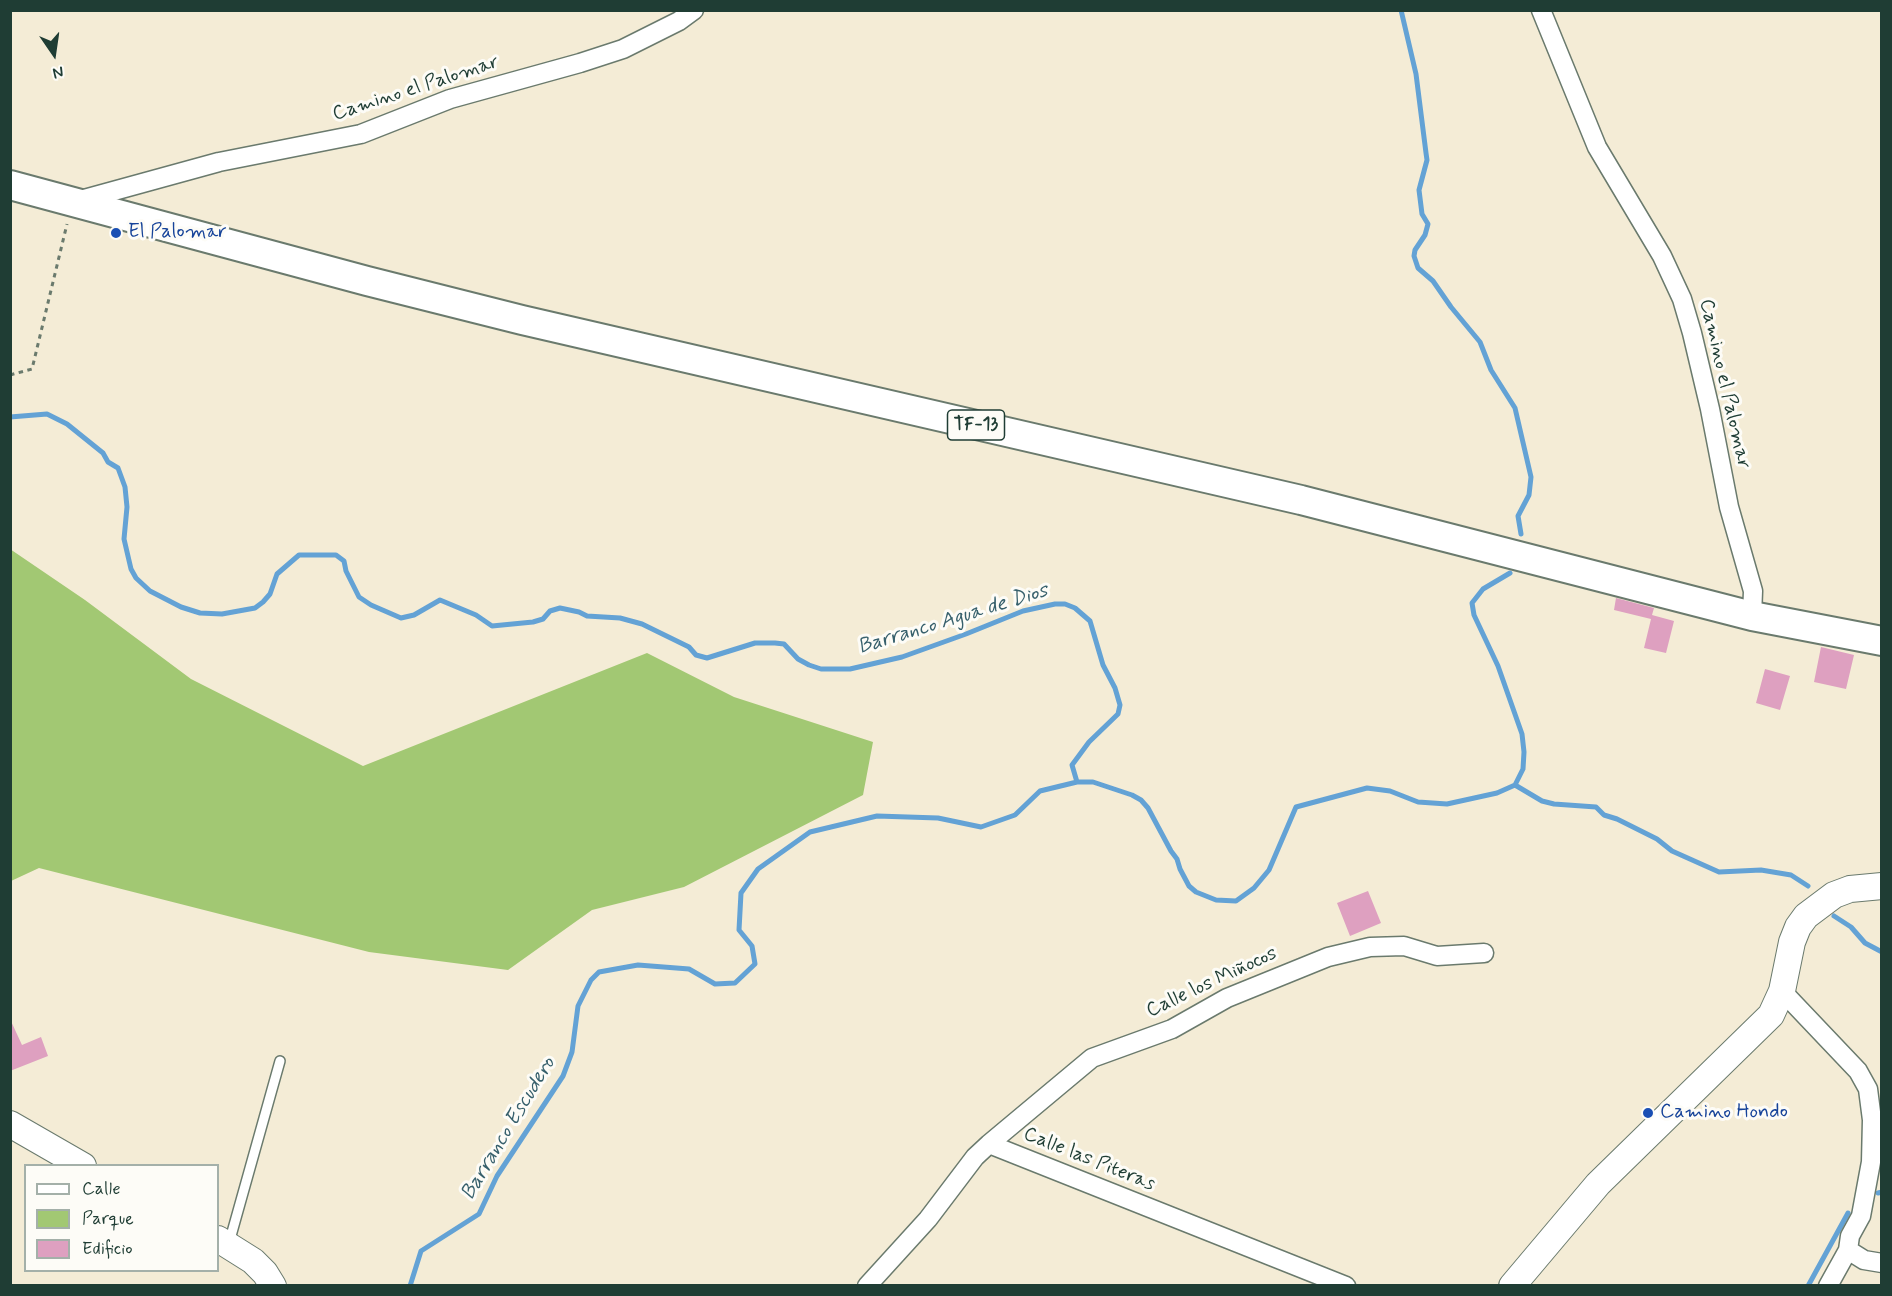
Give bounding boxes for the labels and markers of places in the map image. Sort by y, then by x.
place label: El Palomar [128,221,227,245]
marker: El Palomar [109,226,123,240]
place label: Camino Hondo [1660,1101,1788,1125]
marker: Camino Hondo [1641,1106,1655,1120]

